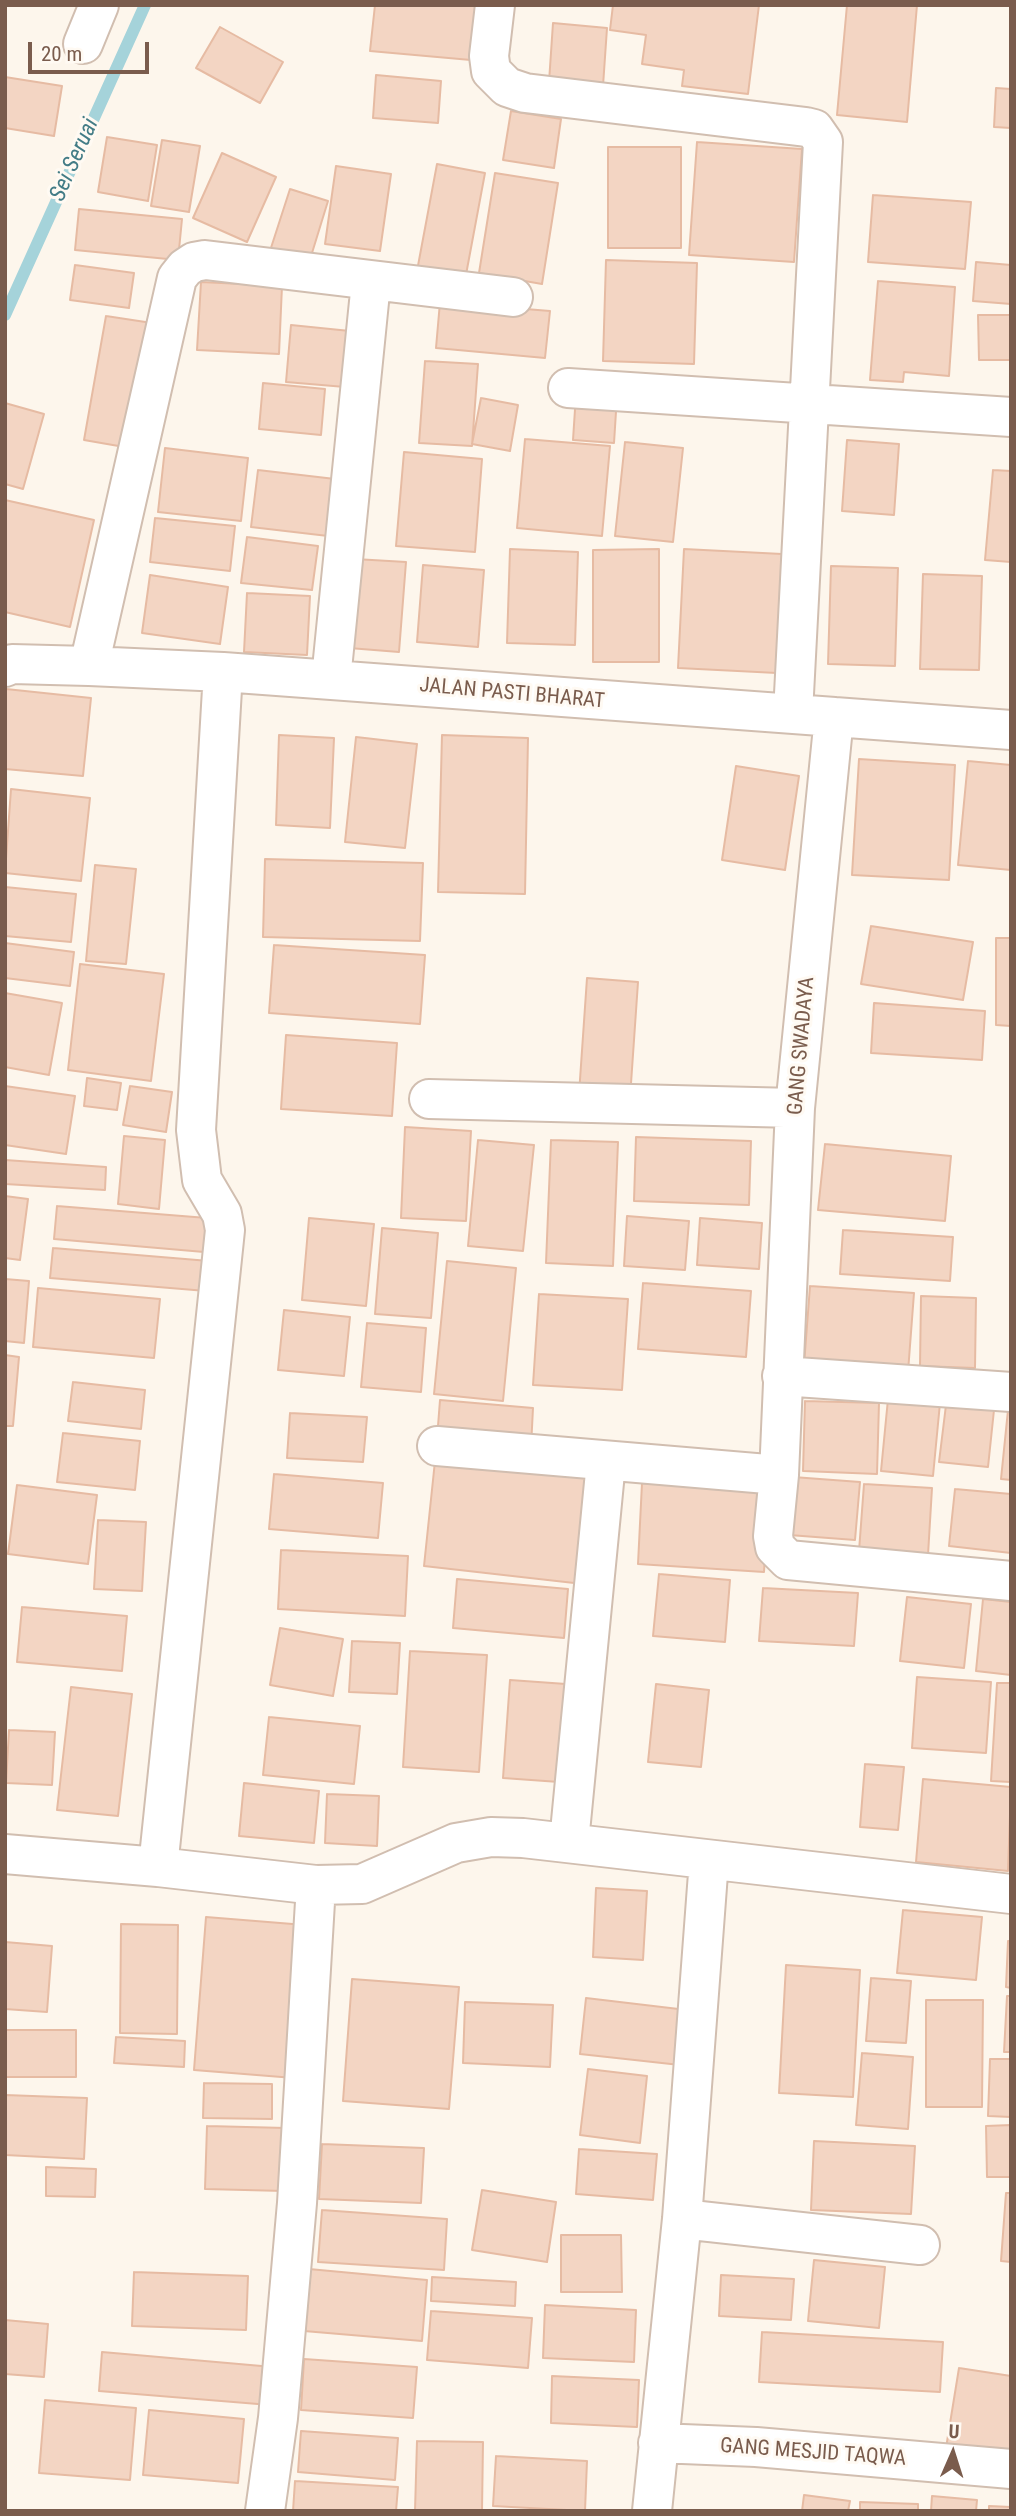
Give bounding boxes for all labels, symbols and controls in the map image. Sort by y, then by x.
scale bar [32,28,152,72]
text: 20 m [41,42,82,66]
water label: Sei Seruai [45,114,105,206]
street label: JALAN PASTI BHARAT [418,673,606,715]
street label: GANG SWADAYA [783,976,821,1116]
north arrow [918,2418,988,2488]
text: U [948,2420,960,2443]
street label: GANG MESJID TAQWA [719,2434,907,2472]

